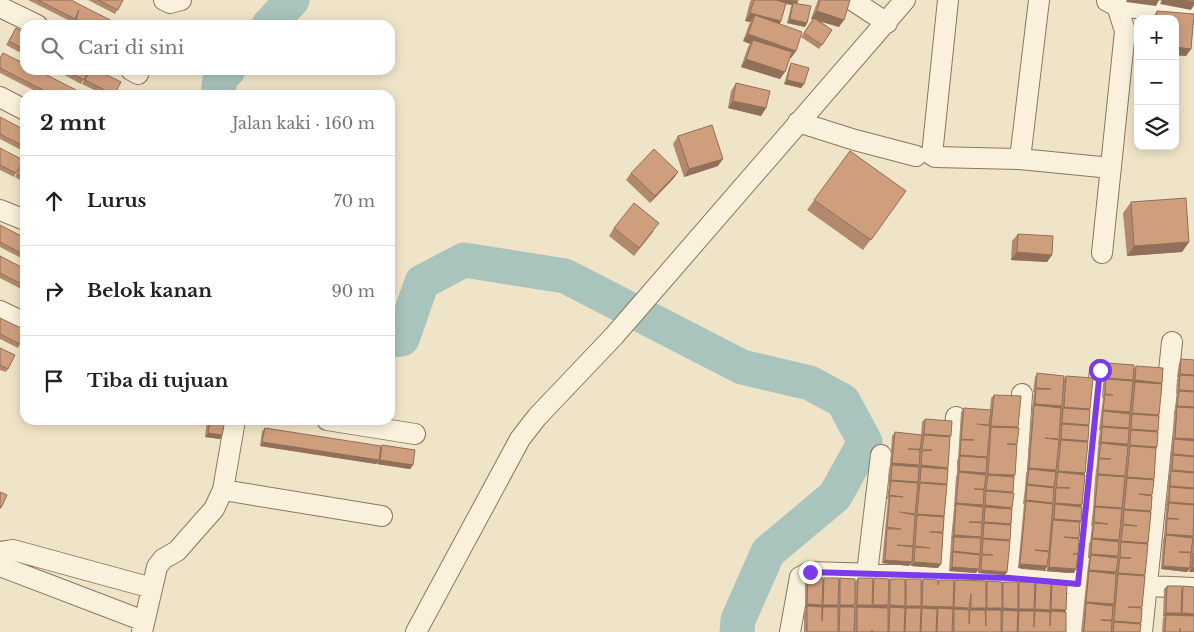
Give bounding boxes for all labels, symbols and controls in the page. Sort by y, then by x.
map controls [1134,15,1179,150]
button: + [1134,15,1179,60]
search box [20,20,395,75]
icon: search [38,34,66,62]
text: Cari di sini [78,36,184,59]
button: − [1134,60,1179,105]
button: layers [1134,105,1179,150]
text: 2 mnt [40,110,106,136]
text: Jalan kaki · 160 m [232,113,375,133]
icon: ahead [40,187,68,215]
text: Lurus [87,189,146,212]
text: 70 m [334,191,375,211]
icon: right [40,277,68,305]
text: Belok kanan [87,279,212,302]
text: 90 m [332,281,375,301]
route start [1089,359,1112,382]
icon: arrive [40,367,68,395]
text: Tiba di tujuan [87,369,228,392]
route end [799,561,822,584]

